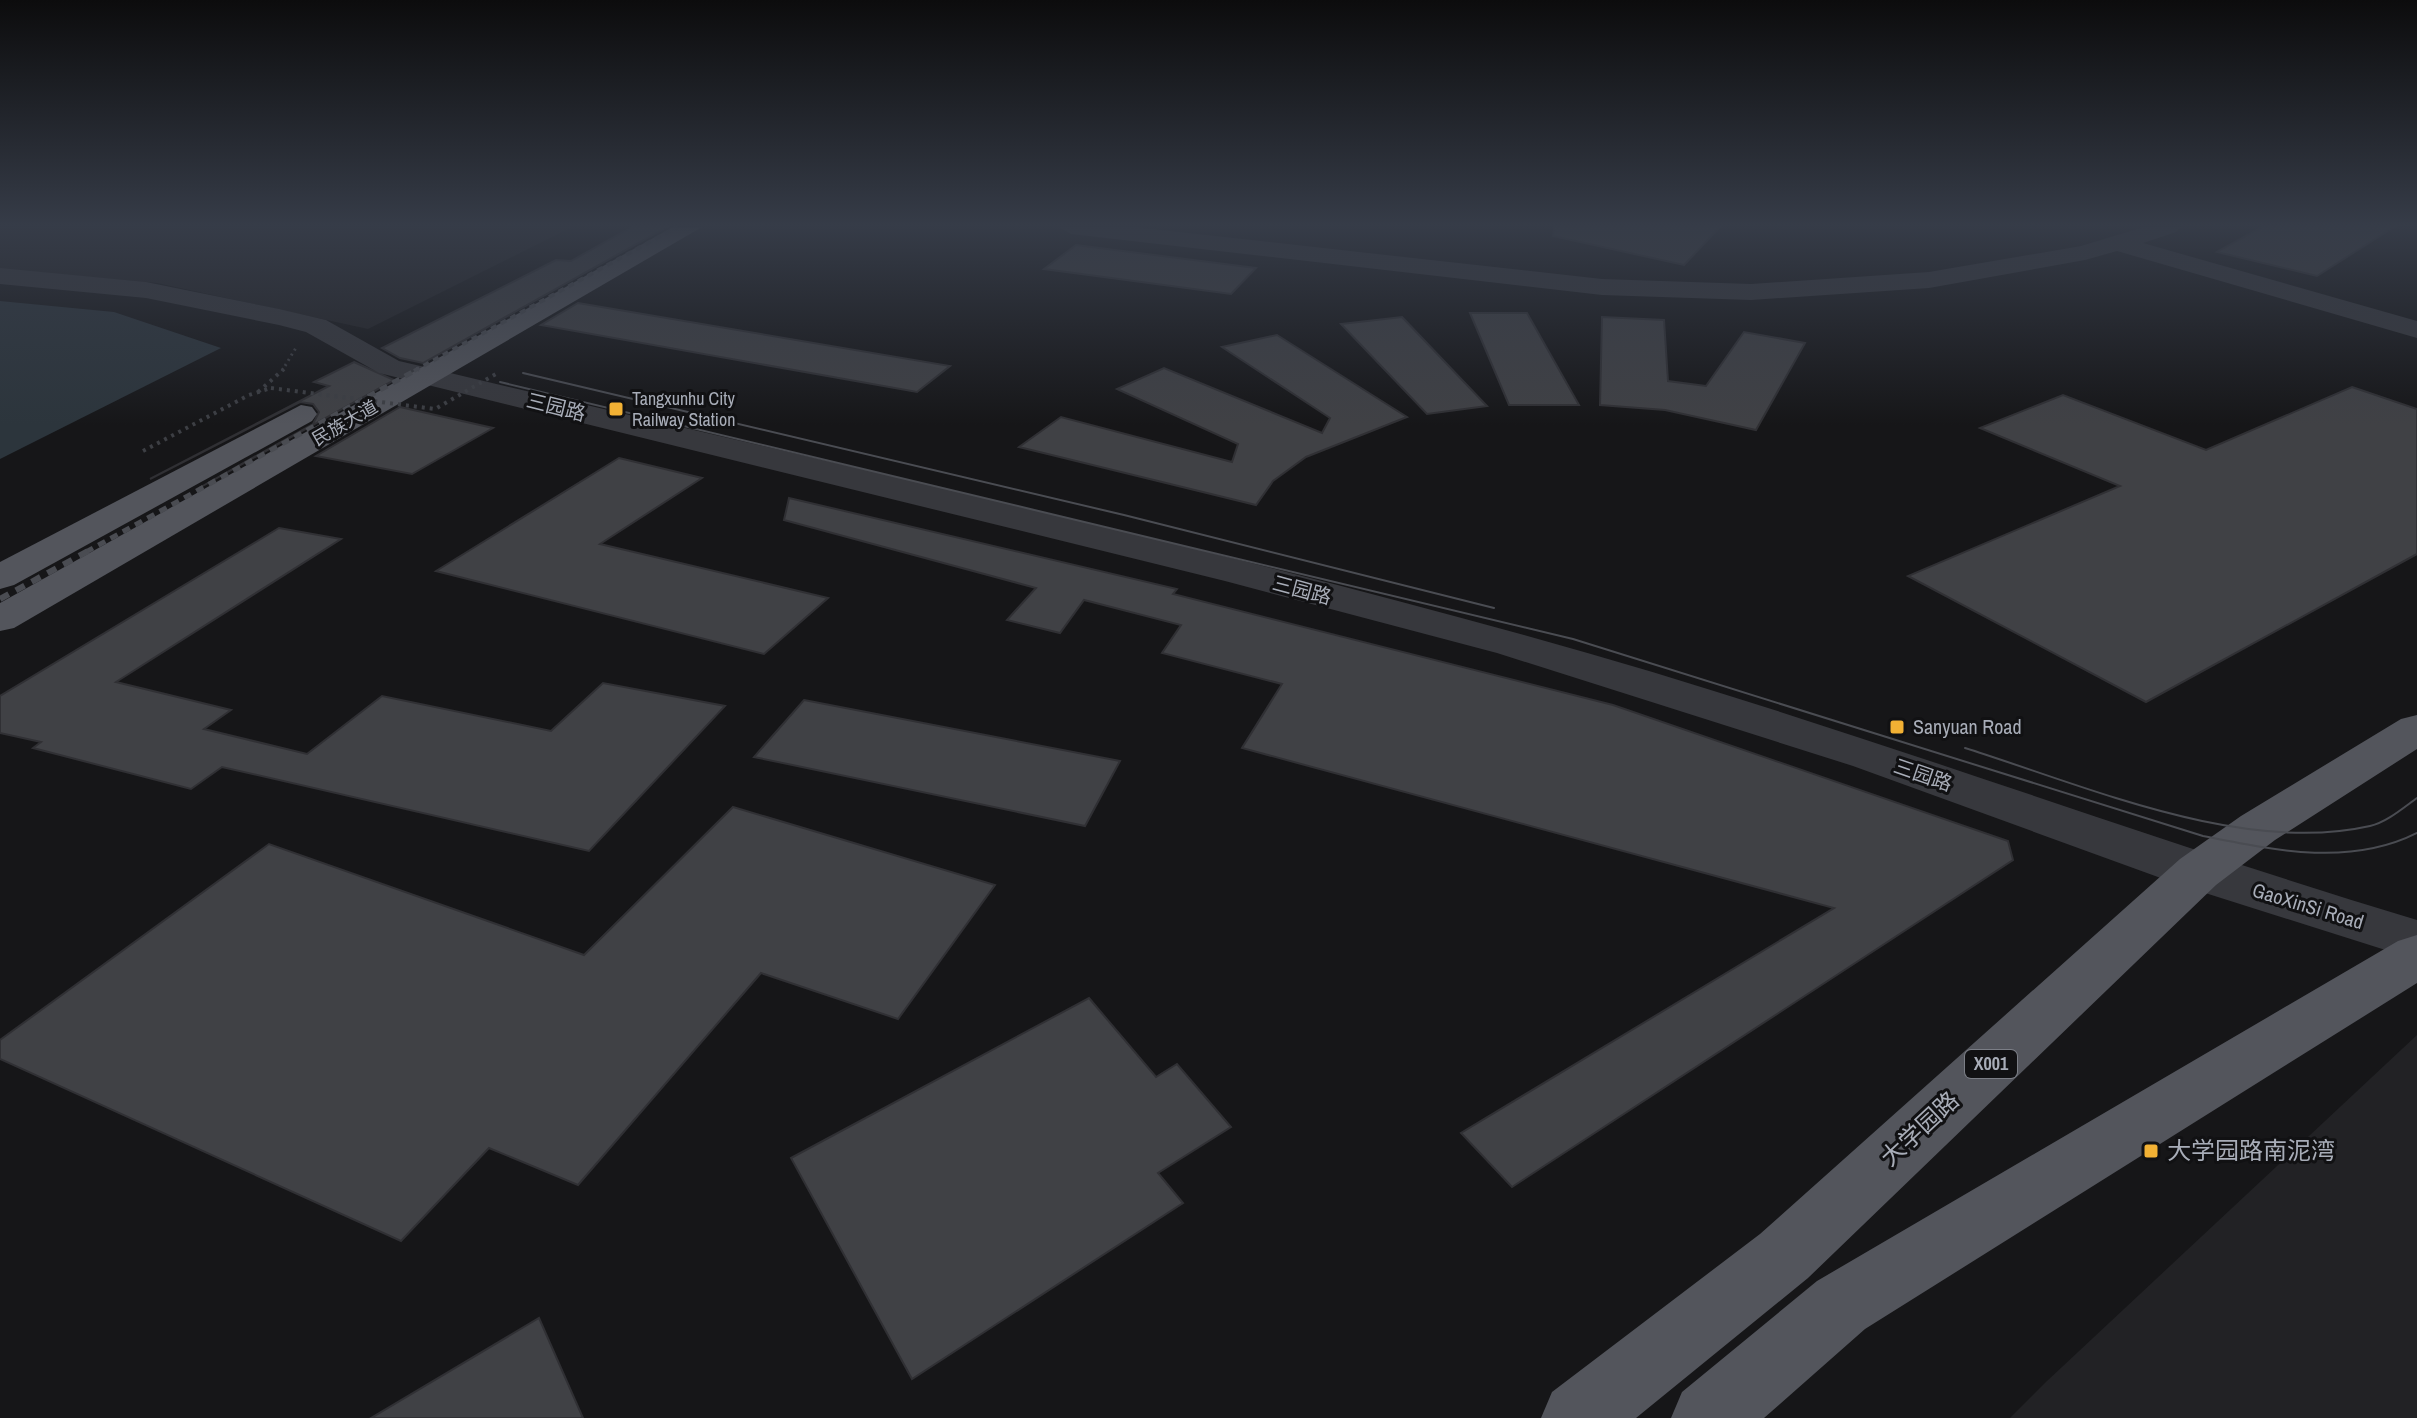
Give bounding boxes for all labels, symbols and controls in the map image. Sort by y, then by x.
street label: 三园路 [524,386,588,427]
place label: Tangxunhu City Railway Station [632,386,735,432]
street label: 民族大道 [307,394,382,451]
marker: Tangxunhu City Railway Station [607,400,625,418]
street label: 三园路 [1270,569,1335,610]
place label: Sanyuan Road [1913,713,2022,740]
marker: Sanyuan Road [1888,718,1906,736]
street label: 三园路 [1890,752,1956,797]
street label: GaoXinSi Road [2249,876,2367,935]
road number: X001 [1965,1050,2017,1078]
street label: 大学园路 [1873,1084,1965,1173]
place label: 大学园路南泥湾 [2167,1134,2335,1166]
marker: 大学园路南泥湾 [2142,1142,2160,1160]

